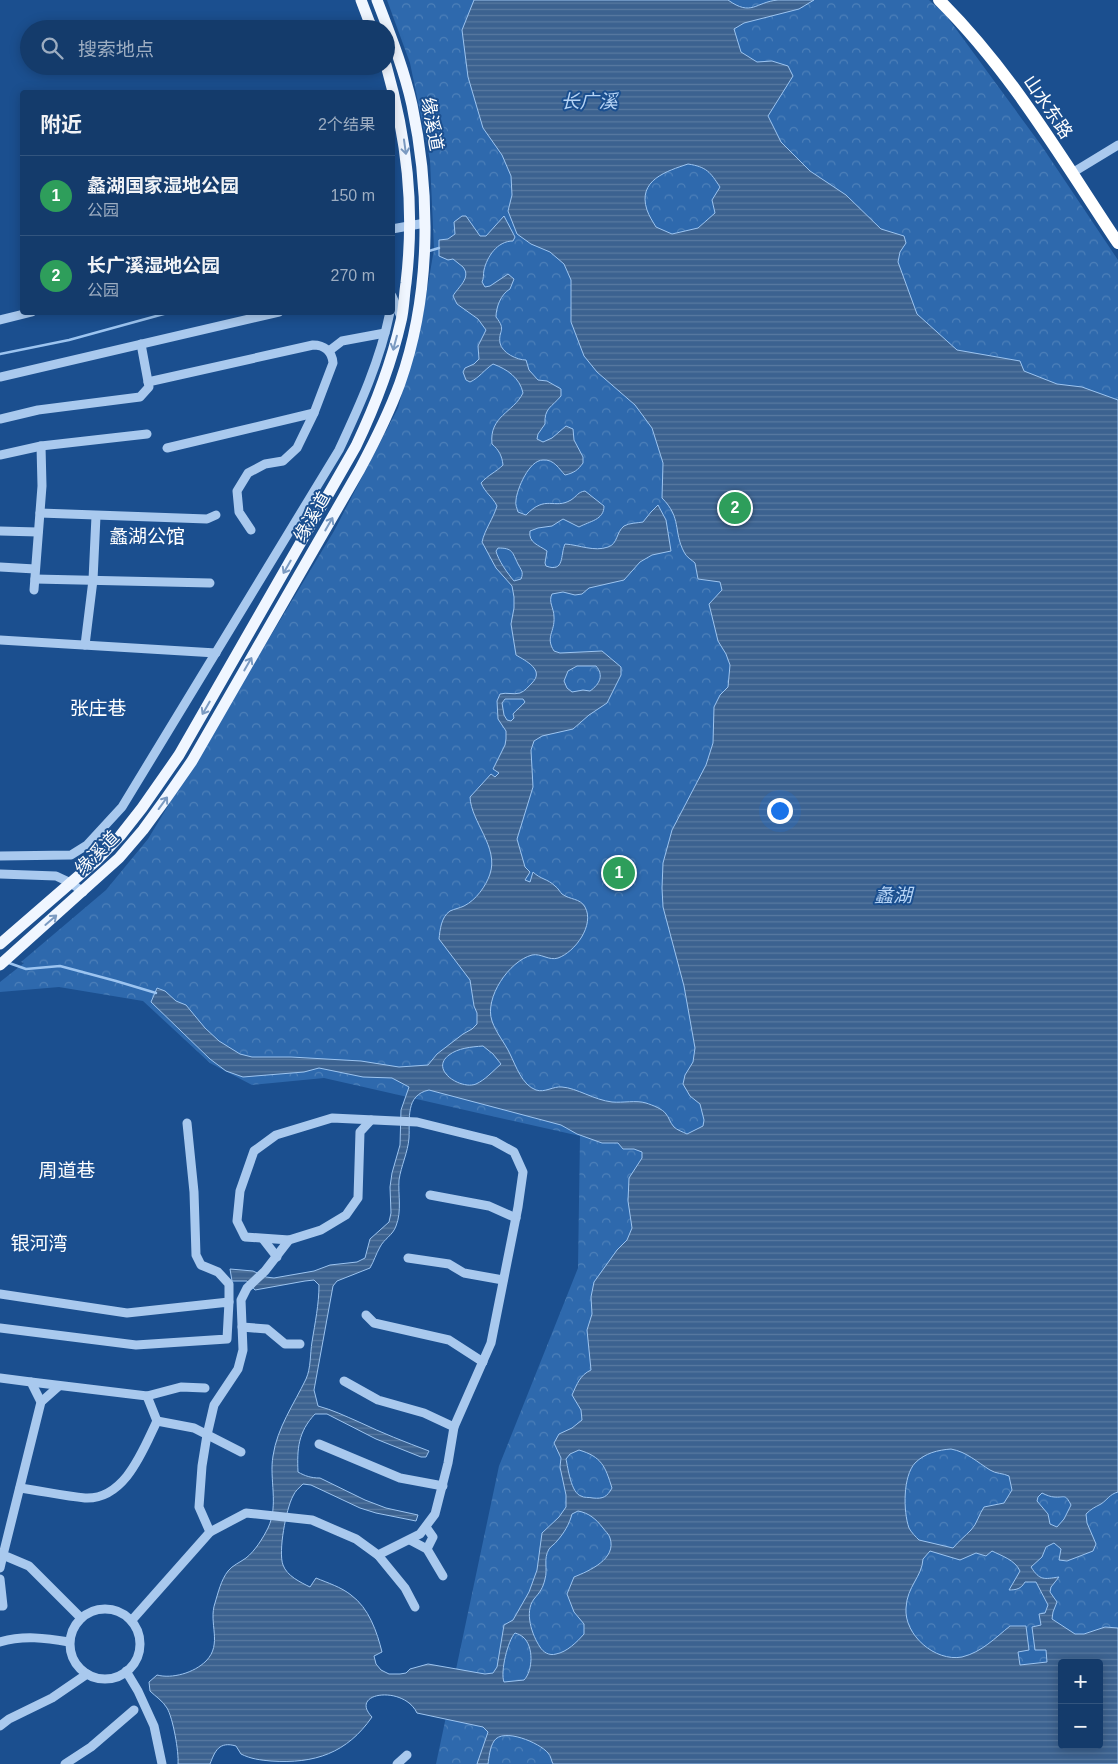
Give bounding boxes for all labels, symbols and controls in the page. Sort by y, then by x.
search box [20,20,395,75]
icon: search [38,34,66,62]
text: 搜索地点 [78,39,154,60]
street label: 山水东路 [1020,72,1076,142]
water label: 长广溪 [560,91,619,112]
street label: 缘溪道 [417,96,447,152]
text: 附近 [40,113,82,136]
text: 2个结果 [318,116,375,133]
one-way arrow [400,139,410,155]
text: 蠡湖国家湿地公园 [87,175,239,196]
text: 1 [52,187,60,204]
text: 150 m [331,187,375,204]
text: 公园 [87,202,119,219]
text: 长广溪湿地公园 [87,255,220,276]
text: 2 [52,267,60,284]
text: 270 m [331,267,375,284]
text: 公园 [87,282,119,299]
one-way arrow [390,334,400,350]
street label: 缘溪道 [290,489,334,545]
pin: 2 [719,489,751,527]
one-way arrow [324,516,334,531]
district label: 蠡湖公馆 [109,526,185,547]
one-way arrow [281,559,291,574]
one-way arrow [243,658,253,672]
district label: 张庄巷 [69,698,127,719]
one-way arrow [201,700,210,715]
one-way arrow [158,796,168,810]
your location [767,798,793,824]
street label: 缘溪道 [71,827,123,879]
pin: 1 [603,854,635,892]
water label: 蠡湖 [874,885,915,906]
one-way arrow [44,914,57,926]
district label: 周道巷 [38,1160,96,1181]
district label: 银河湾 [10,1233,68,1254]
map controls [1058,1659,1103,1749]
button: + [1058,1659,1103,1704]
button: − [1058,1704,1103,1749]

